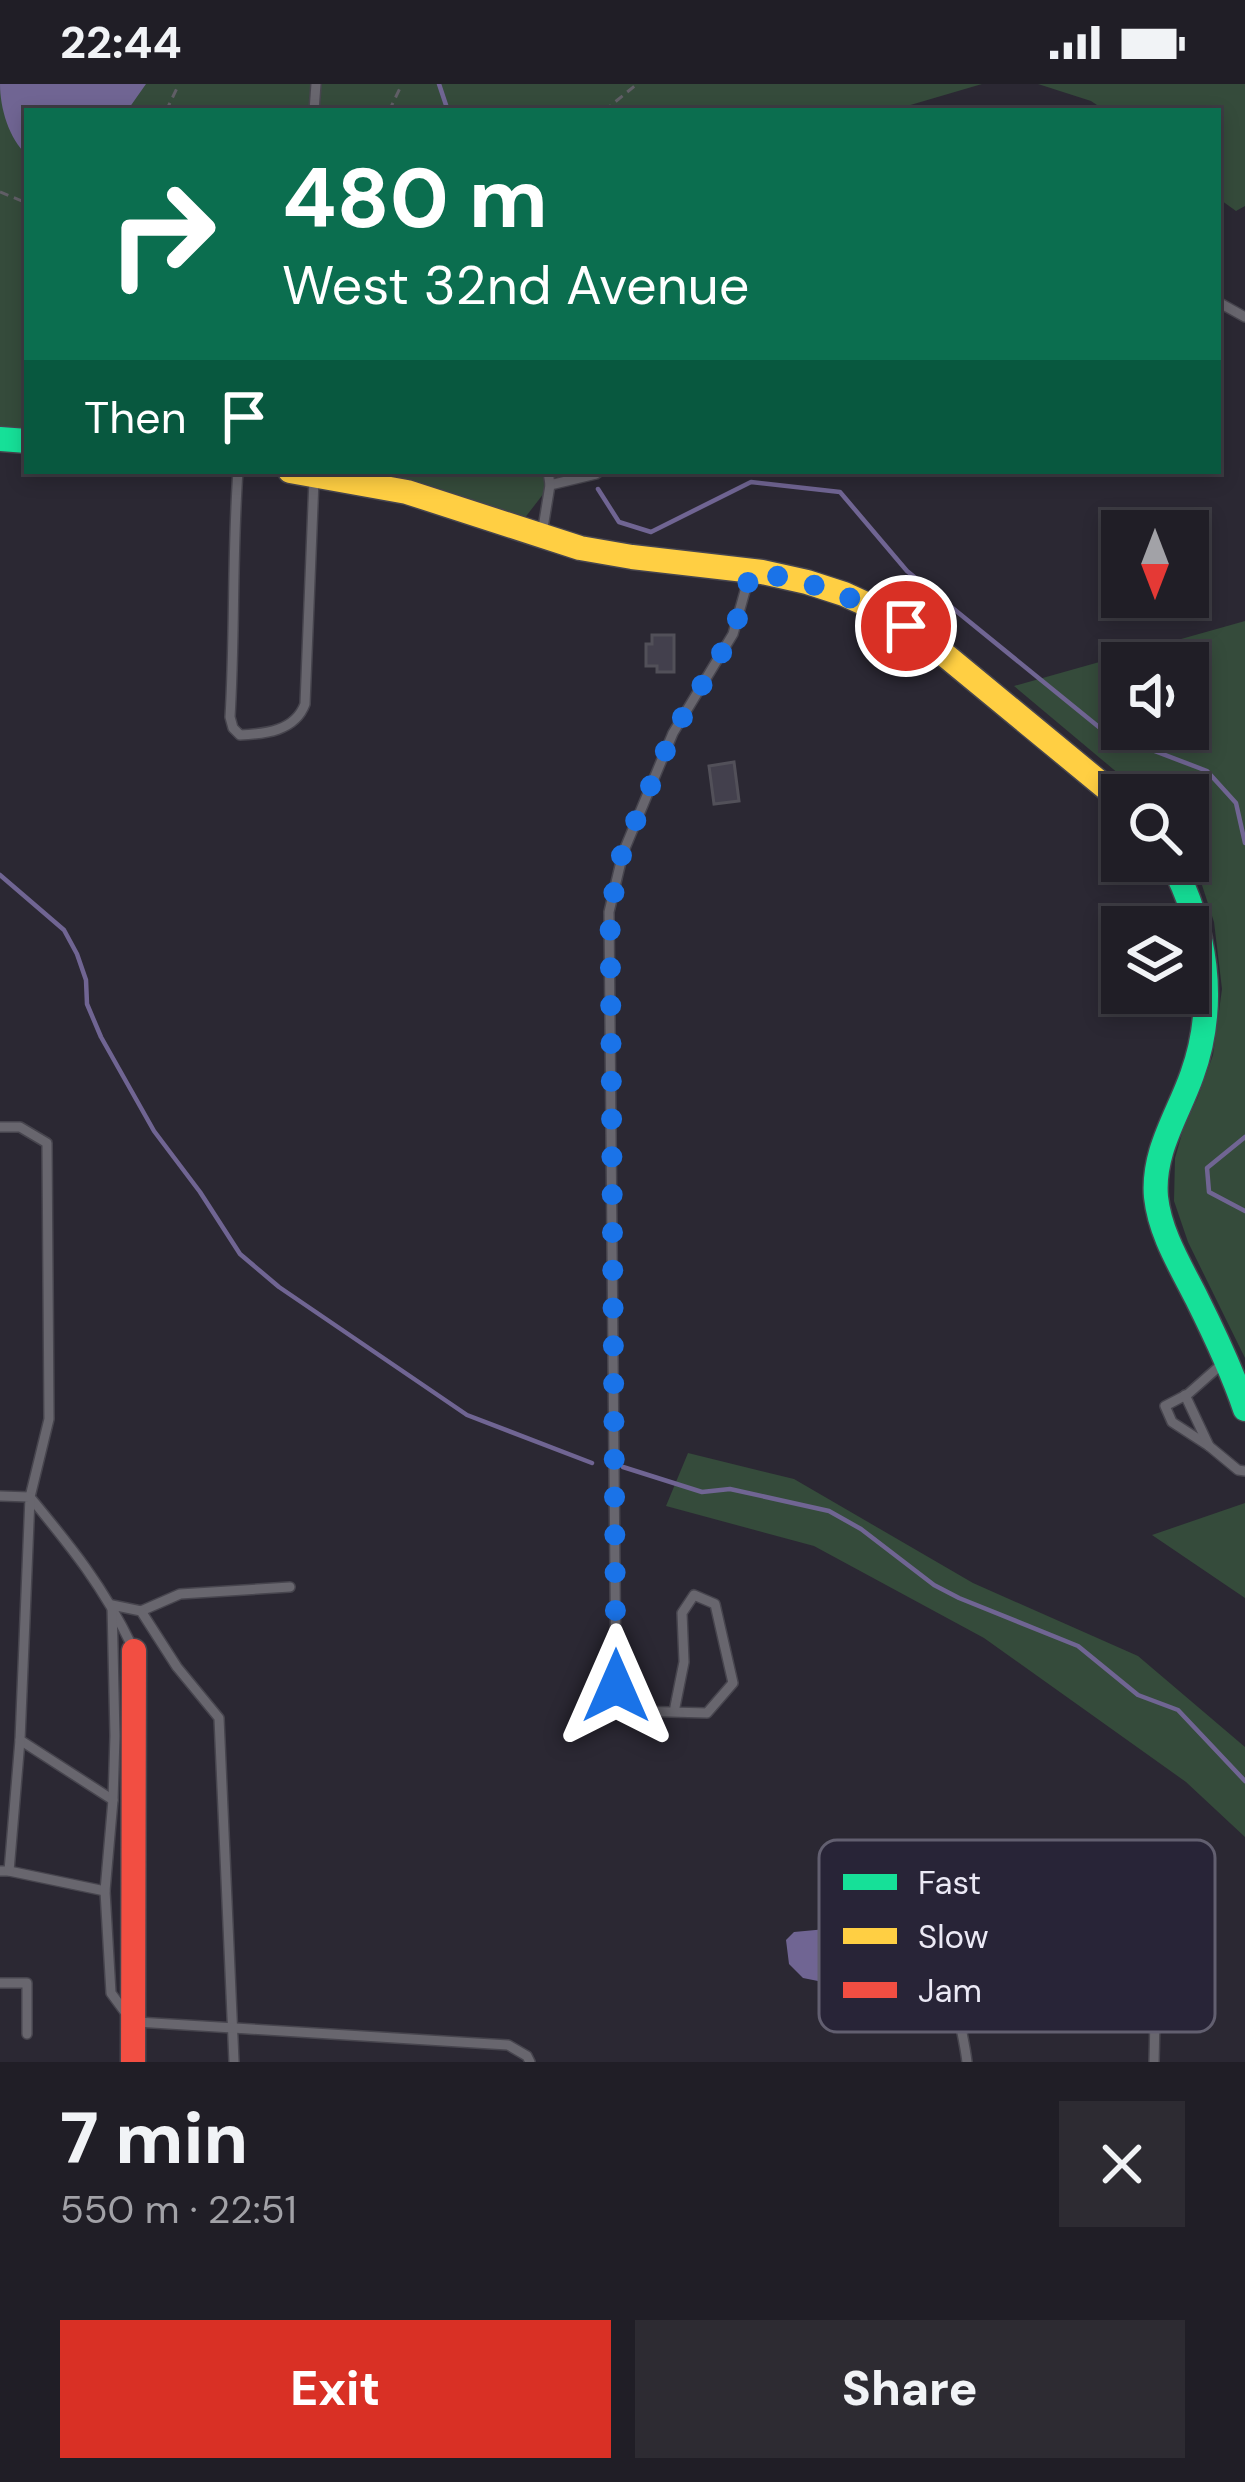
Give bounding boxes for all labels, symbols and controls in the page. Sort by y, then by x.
text: 22:44 [60,13,182,72]
text: 480 m [282,144,548,253]
icon: right [84,156,240,312]
text: West 32nd Avenue [282,250,749,321]
icon: arrive [211,384,277,450]
text: Then [84,388,187,447]
north arrow [1101,510,1209,618]
map controls [1101,510,1209,1014]
pin [855,575,957,677]
icon: arrive [873,593,939,659]
button: sound [1101,642,1209,750]
button: search [1101,774,1209,882]
button: layers [1101,906,1209,1014]
position arrow [553,1623,679,1749]
legend [819,1840,1215,2032]
text: Fast [918,1861,981,1904]
text: Slow [918,1915,989,1958]
text: Jam [918,1969,982,2012]
text: 7 min [60,2092,248,2185]
button: close [1059,2101,1185,2227]
text: 550 m · 22:51 [60,2184,297,2235]
button: Exit [60,2320,611,2458]
button: Share [635,2320,1185,2458]

